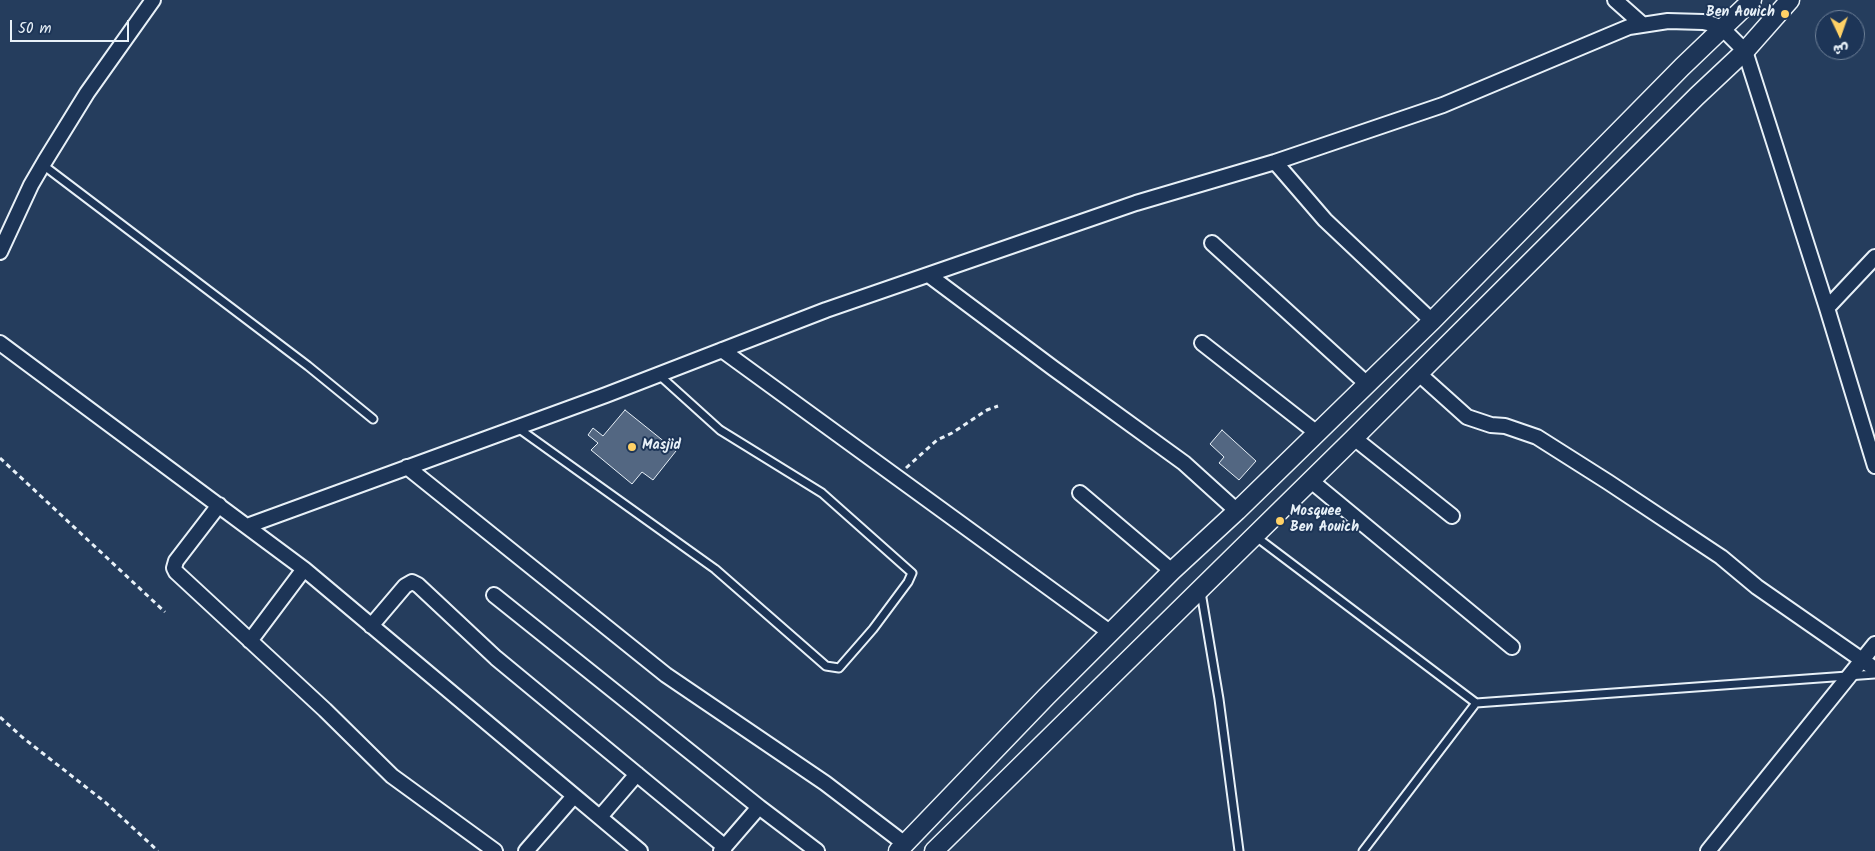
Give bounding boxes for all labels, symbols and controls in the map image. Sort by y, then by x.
place label: Ben Aouich [1706,6,1775,22]
marker: Ben Aouich [1779,8,1791,20]
scale bar [12,10,131,42]
north arrow [1815,10,1865,60]
text: 50 m [18,17,52,41]
text: ش [1832,38,1849,60]
place label: Masjid [642,439,681,455]
marker: Masjid [626,441,638,453]
place label: Mosquee Ben Aouich [1290,505,1359,538]
marker: Mosquee Ben Aouich [1274,515,1286,527]

